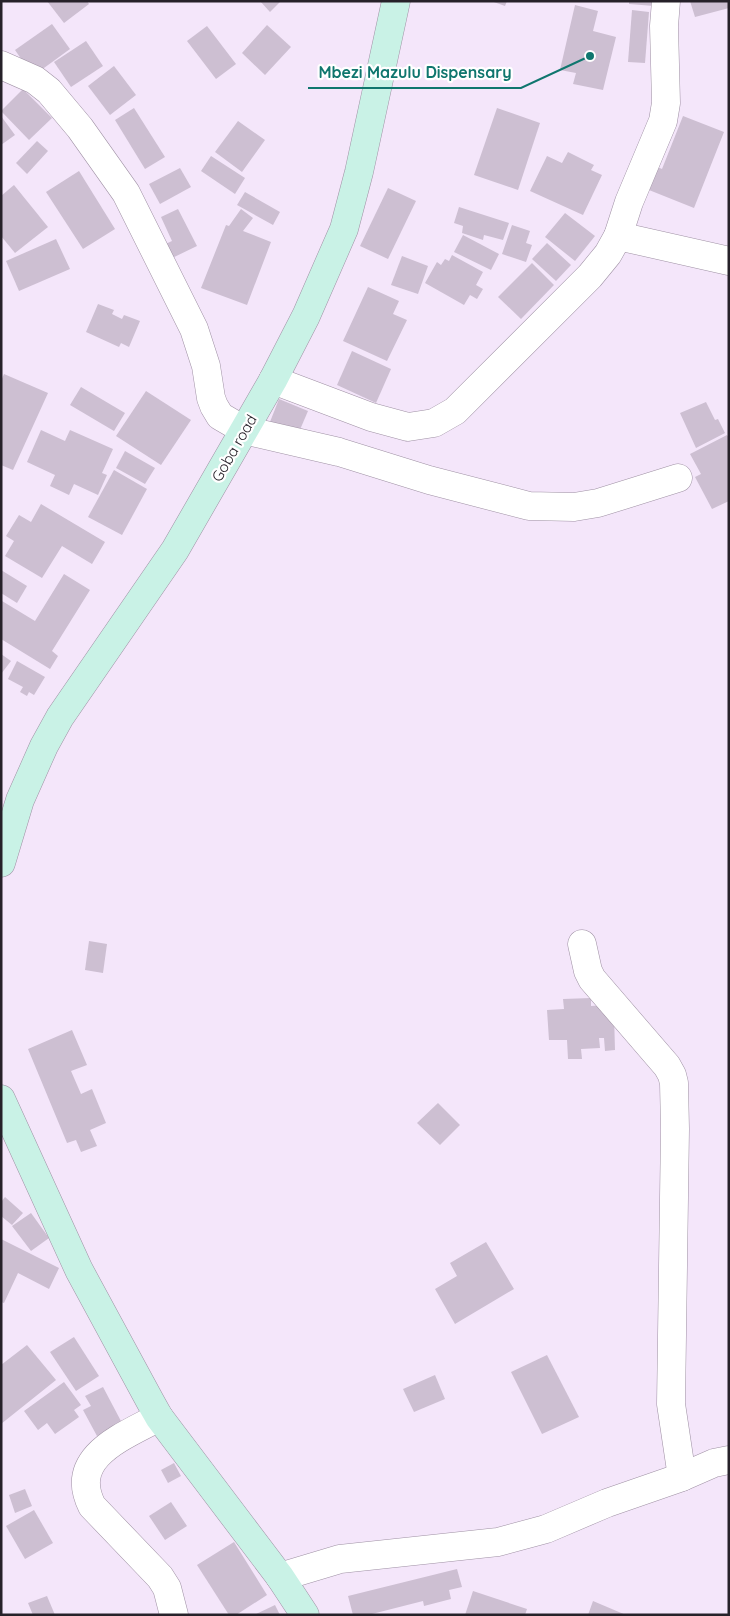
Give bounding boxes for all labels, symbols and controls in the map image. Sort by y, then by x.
callout: Mbezi Mazulu Dispensary [308,57,521,88]
text: Mbezi Mazulu Dispensary [318,62,512,82]
street label: Goba road [207,411,261,485]

